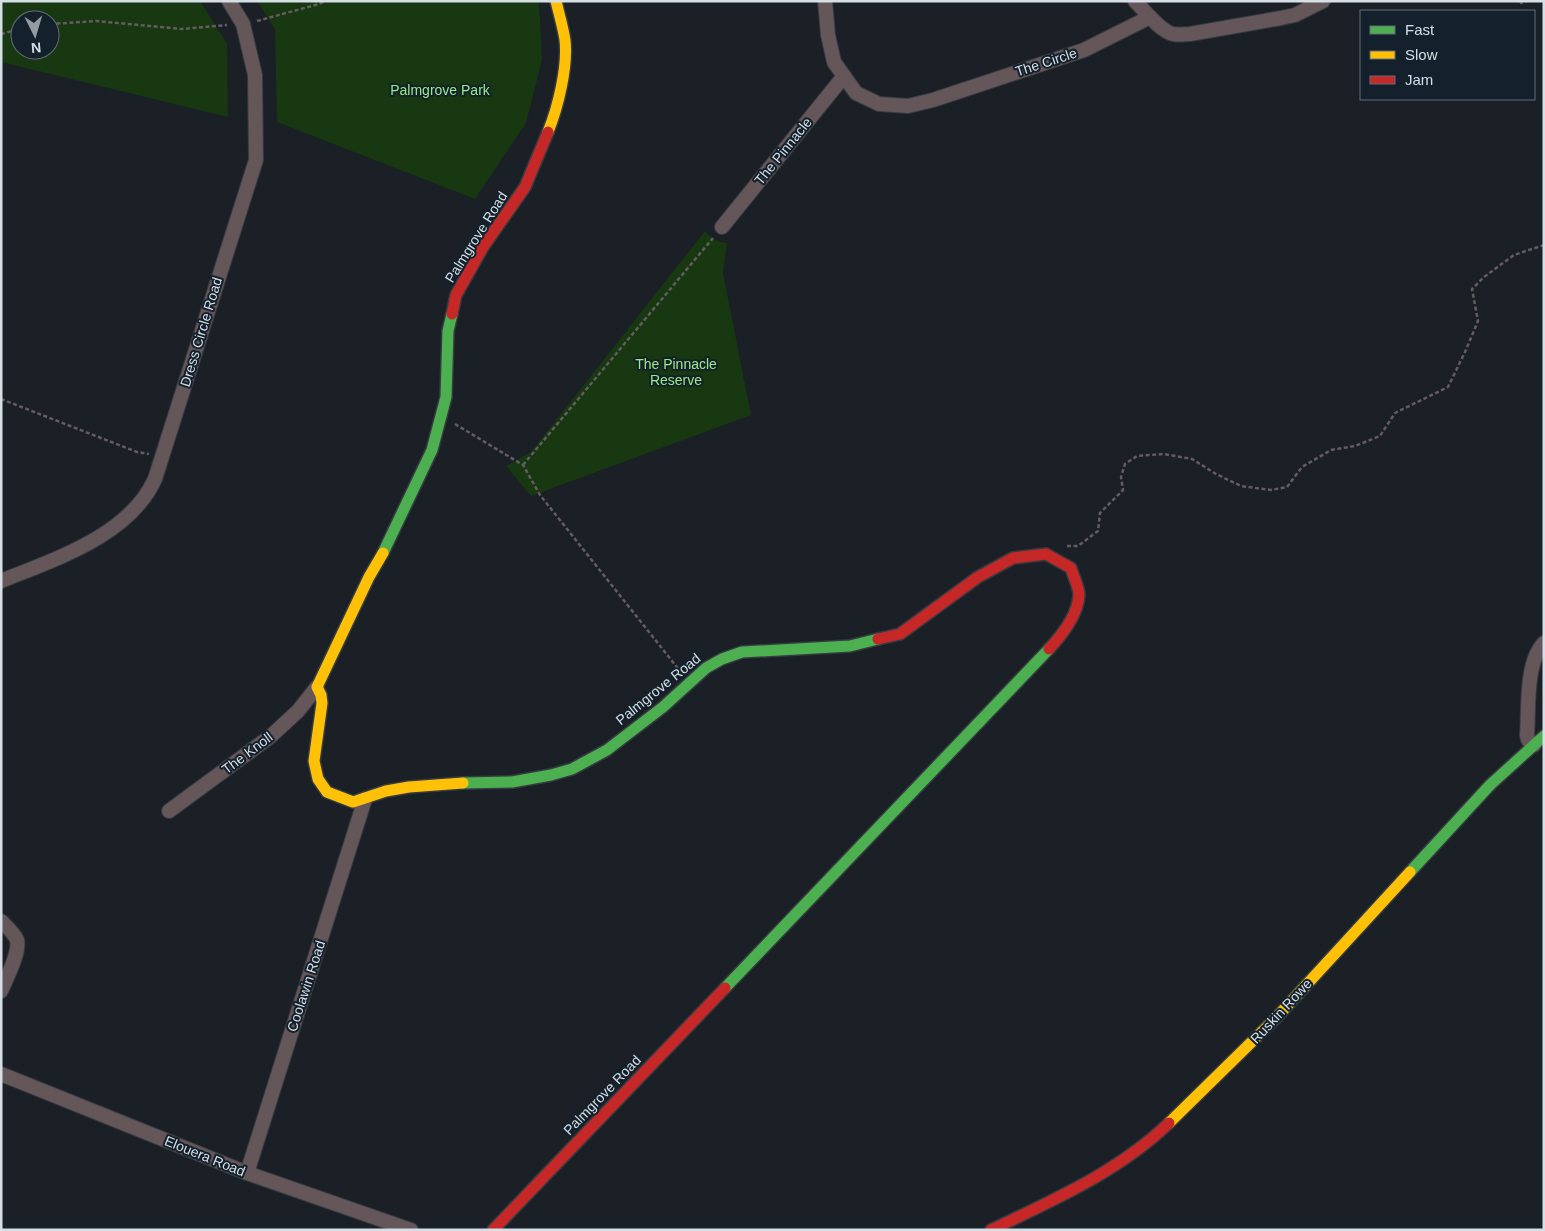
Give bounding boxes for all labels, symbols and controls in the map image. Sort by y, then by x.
north arrow [10,10,60,60]
legend [1360,10,1535,100]
text: Fast [1405,21,1435,38]
text: N [30,40,42,56]
street label: The Circle [1013,44,1079,79]
text: Slow [1405,46,1438,63]
text: Jam [1405,71,1433,88]
park label: Palmgrove Park [390,82,491,98]
street label: The Pinnacle [751,114,815,188]
street label: Palmgrove Road [442,189,510,285]
street label: Dress Circle Road [177,275,225,389]
park label: The Pinnacle Reserve [635,356,717,388]
street label: Palmgrove Road [612,650,704,728]
street label: The Knoll [219,729,275,777]
street label: Coolawin Road [284,938,328,1034]
street label: Ruskin Rowe [1247,975,1315,1047]
street label: Palmgrove Road [560,1052,644,1138]
street label: Elouera Road [162,1133,248,1179]

